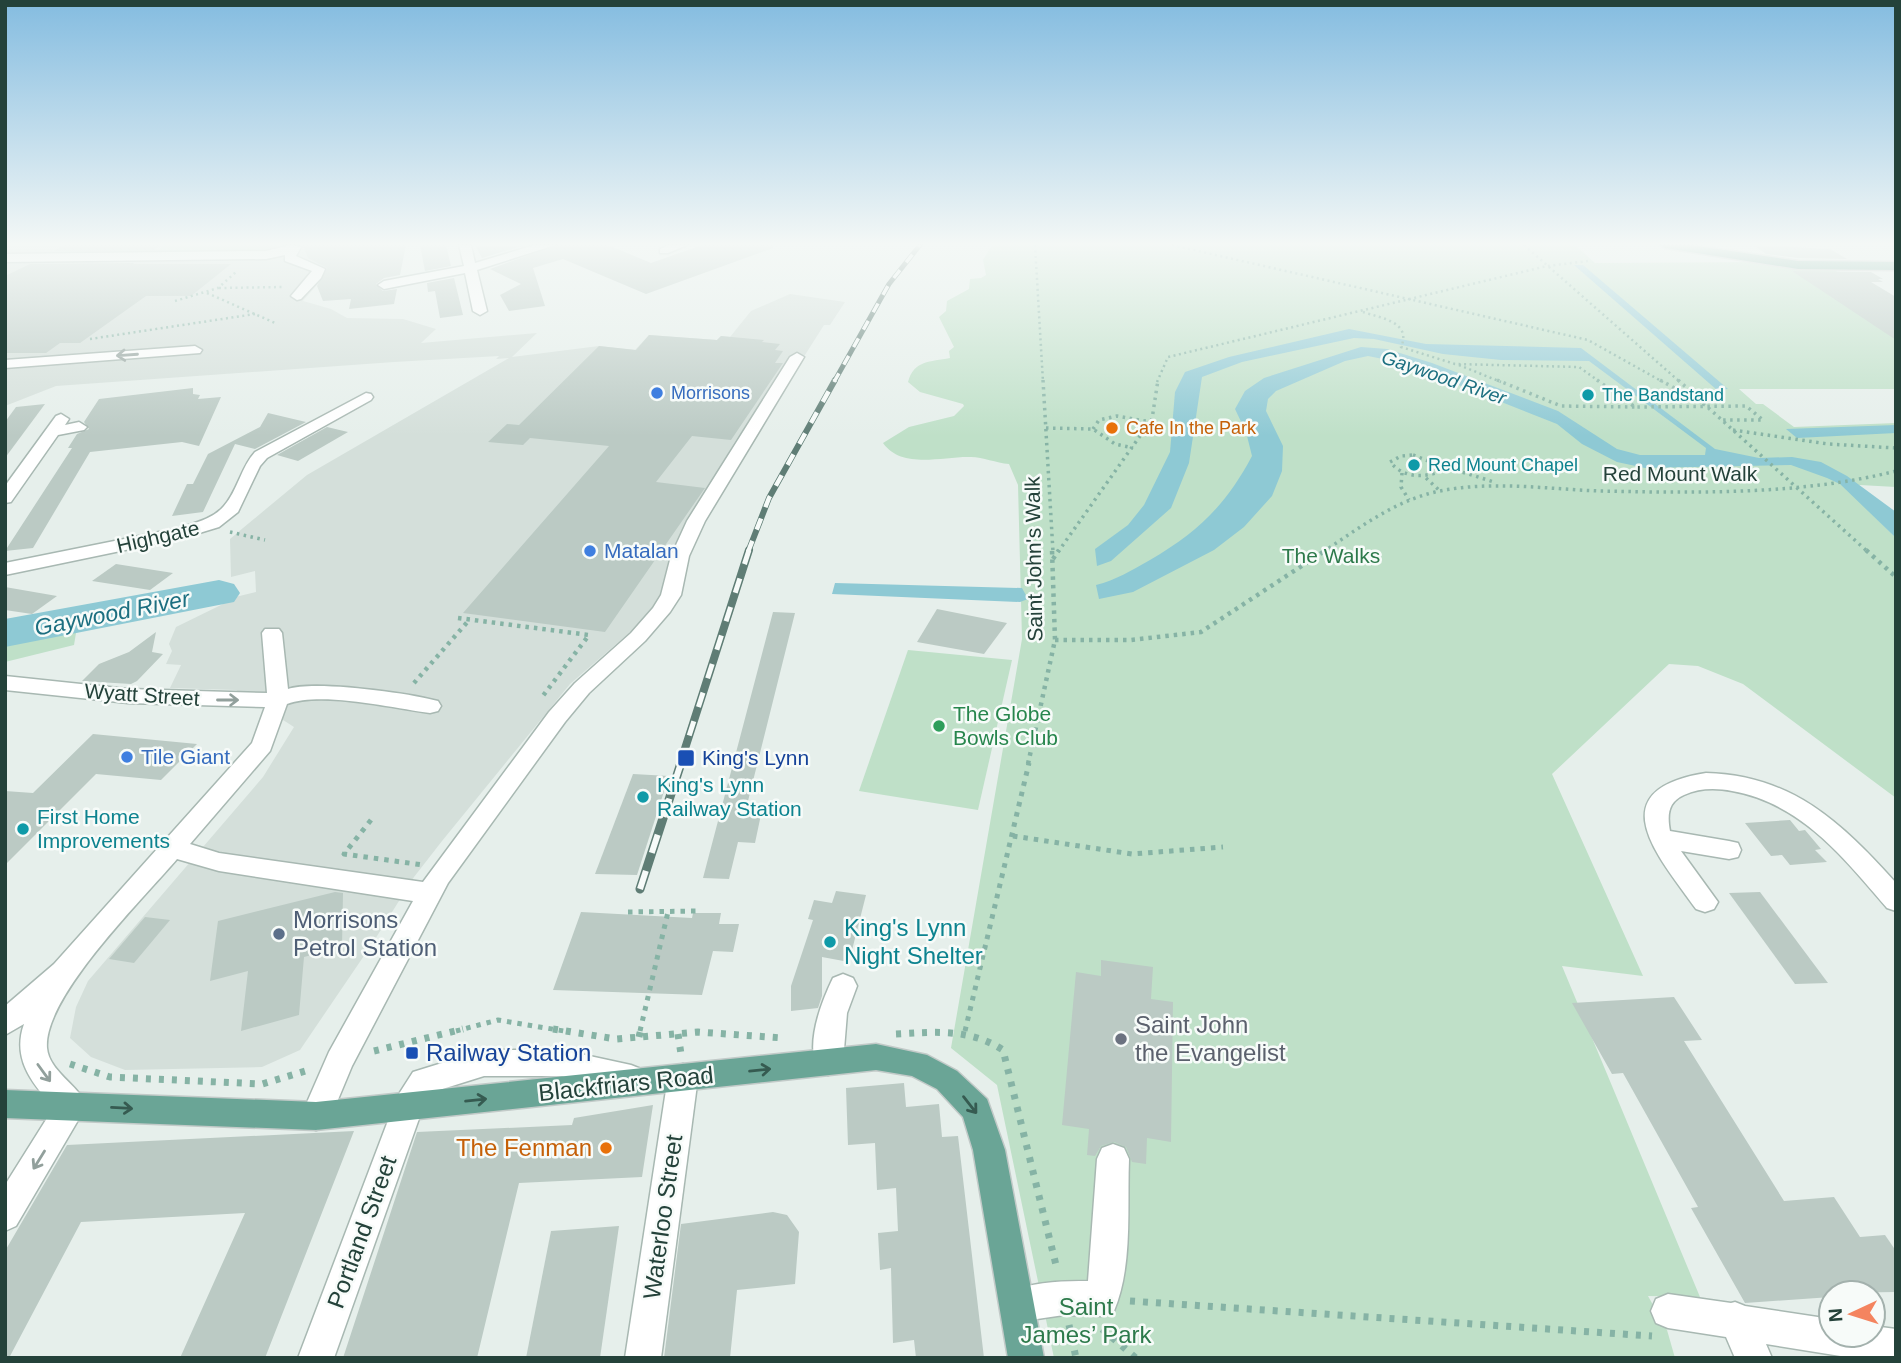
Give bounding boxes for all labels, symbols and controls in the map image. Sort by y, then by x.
water label: Gaywood River [1379,346,1509,409]
one-way arrow [116,349,138,362]
place label: Morrisons [671,383,750,403]
marker: Morrisons [649,385,665,401]
place label: The Bandstand [1602,385,1724,405]
marker: The Bandstand [1580,387,1596,403]
place label: Cafe In the Park [1126,418,1257,438]
marker: Cafe In the Park [1104,420,1120,436]
place label: Red Mount Chapel [1428,455,1578,475]
marker: Red Mount Chapel [1406,457,1422,473]
street label: Red Mount Walk [1603,462,1758,485]
street label: Saint John's Walk [1021,476,1046,642]
street label: Highgate [114,516,201,557]
place label: Matalan [604,539,679,562]
marker: Matalan [582,543,598,559]
park label: The Walks [1282,544,1380,567]
water label: Gaywood River [32,585,193,641]
street label: Wyatt Street [84,679,201,710]
one-way arrow [216,693,239,707]
place label: The Globe Bowls Club [953,702,1058,749]
marker: The Globe Bowls Club [931,718,947,734]
place label: Tile Giant [141,745,230,768]
place label: King's Lynn [702,746,809,769]
marker: King's Lynn [676,748,696,768]
marker: Tile Giant [119,749,135,765]
place label: King's Lynn Railway Station [657,773,802,820]
marker: King's Lynn Railway Station [635,789,651,805]
place label: First Home Improvements [37,805,170,852]
marker: First Home Improvements [15,821,31,837]
place label: Morrisons Petrol Station [293,906,437,961]
place label: King's Lynn Night Shelter [844,914,983,969]
marker: Morrisons Petrol Station [271,926,287,942]
marker: King's Lynn Night Shelter [822,934,838,950]
place label: Saint John the Evangelist [1135,1011,1286,1066]
marker: Saint John the Evangelist [1113,1031,1129,1047]
place label: Railway Station [426,1039,591,1066]
marker: Railway Station [404,1045,420,1061]
street label: Blackfriars Road [537,1061,715,1106]
one-way arrow [37,1063,51,1082]
one-way arrow [748,1063,771,1076]
one-way arrow [464,1093,487,1106]
one-way arrow [962,1096,977,1114]
one-way arrow [111,1101,134,1114]
street label: Waterloo Street [638,1133,687,1301]
place label: The Fenman [456,1134,592,1161]
marker: The Fenman [598,1140,614,1156]
one-way arrow [31,1150,46,1169]
street label: Portland Street [321,1152,402,1312]
north arrow [1817,1279,1887,1349]
park label: Saint James’ Park [1020,1293,1153,1348]
text: N [1825,1308,1846,1323]

